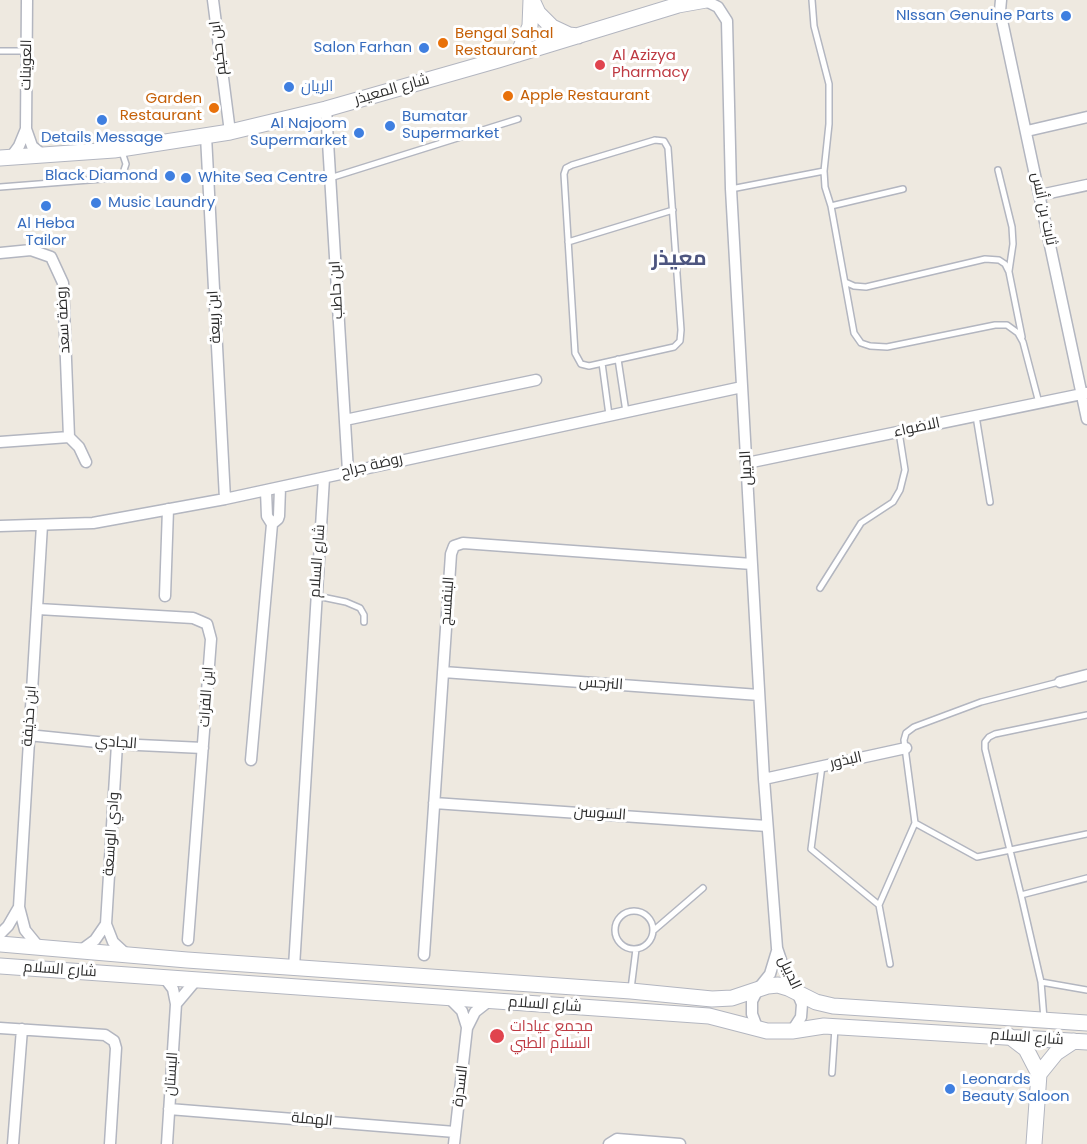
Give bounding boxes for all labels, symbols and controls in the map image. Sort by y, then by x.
place label: NIssan Genuine Parts [896,7,1054,25]
marker: NIssan Genuine Parts [1059,9,1073,23]
street label: ابن حكيم [207,20,231,76]
place label: Bengal Sahal Restaurant [455,25,553,60]
marker: Bengal Sahal Restaurant [436,36,450,50]
street label: العوينات [18,39,36,91]
place label: Salon Farhan [314,39,412,57]
marker: Salon Farhan [417,41,431,55]
place label: Al Azizya Pharmacy [612,47,689,82]
marker: Al Azizya Pharmacy [593,58,607,72]
street label: شارع المعيذر [352,71,432,109]
place label: الريان [301,78,333,96]
marker: الريان [282,80,296,94]
place label: Apple Restaurant [520,87,650,105]
marker: Apple Restaurant [501,89,515,103]
place label: Garden Restaurant [120,90,202,125]
marker: Garden Restaurant [207,101,221,115]
place label: Bumatar Supermarket [402,108,499,143]
marker: Details Message [95,113,109,127]
place label: Al Najoom Supermarket [250,115,347,150]
marker: Bumatar Supermarket [383,119,397,133]
marker: Al Najoom Supermarket [352,126,366,140]
place label: Details Message [41,129,163,147]
place label: Black Diamond [45,167,158,185]
marker: Black Diamond [163,169,177,183]
place label: White Sea Centre [198,169,328,187]
marker: White Sea Centre [179,171,193,185]
street label: ثابت بن أنس [1027,171,1059,247]
place label: Music Laundry [108,194,215,212]
marker: Music Laundry [89,196,103,210]
marker: Al Heba Tailor [39,199,53,213]
place label: Al Heba Tailor [17,215,75,250]
district label: معيذر [651,247,707,273]
street label: ابن حاطب [326,260,348,320]
street label: روضة سعد [53,286,75,354]
street label: ابن ربيعة [205,290,225,344]
street label: الاضواء [892,414,942,442]
street label: روضة جراح [339,450,405,482]
street label: الديبل [737,450,757,486]
street label: شارع السلام [306,524,330,598]
street label: البنفسج [437,576,459,626]
street label: ابن الفرات [196,666,218,728]
street label: النرجس [578,673,624,695]
street label: ابن حذيفة [19,685,41,747]
street label: الجادي [94,733,138,753]
street label: البذور [828,749,864,773]
street label: وادي الوسعة [100,791,124,877]
street label: السوسن [573,803,627,825]
street label: الديبل [773,953,805,993]
street label: شارع السلام [23,958,97,982]
street label: شارع السلام [508,993,582,1017]
place label: مجمع عيادات السلام الطبي [510,1018,593,1053]
street label: شارع السلام [990,1026,1064,1050]
marker: مجمع عيادات السلام الطبي [488,1027,506,1045]
street label: البستان [161,1051,183,1097]
street label: السدرة [450,1064,472,1108]
place label: Leonards Beauty Saloon [962,1071,1070,1106]
marker: Leonards Beauty Saloon [943,1082,957,1096]
street label: الهملة [291,1109,333,1131]

